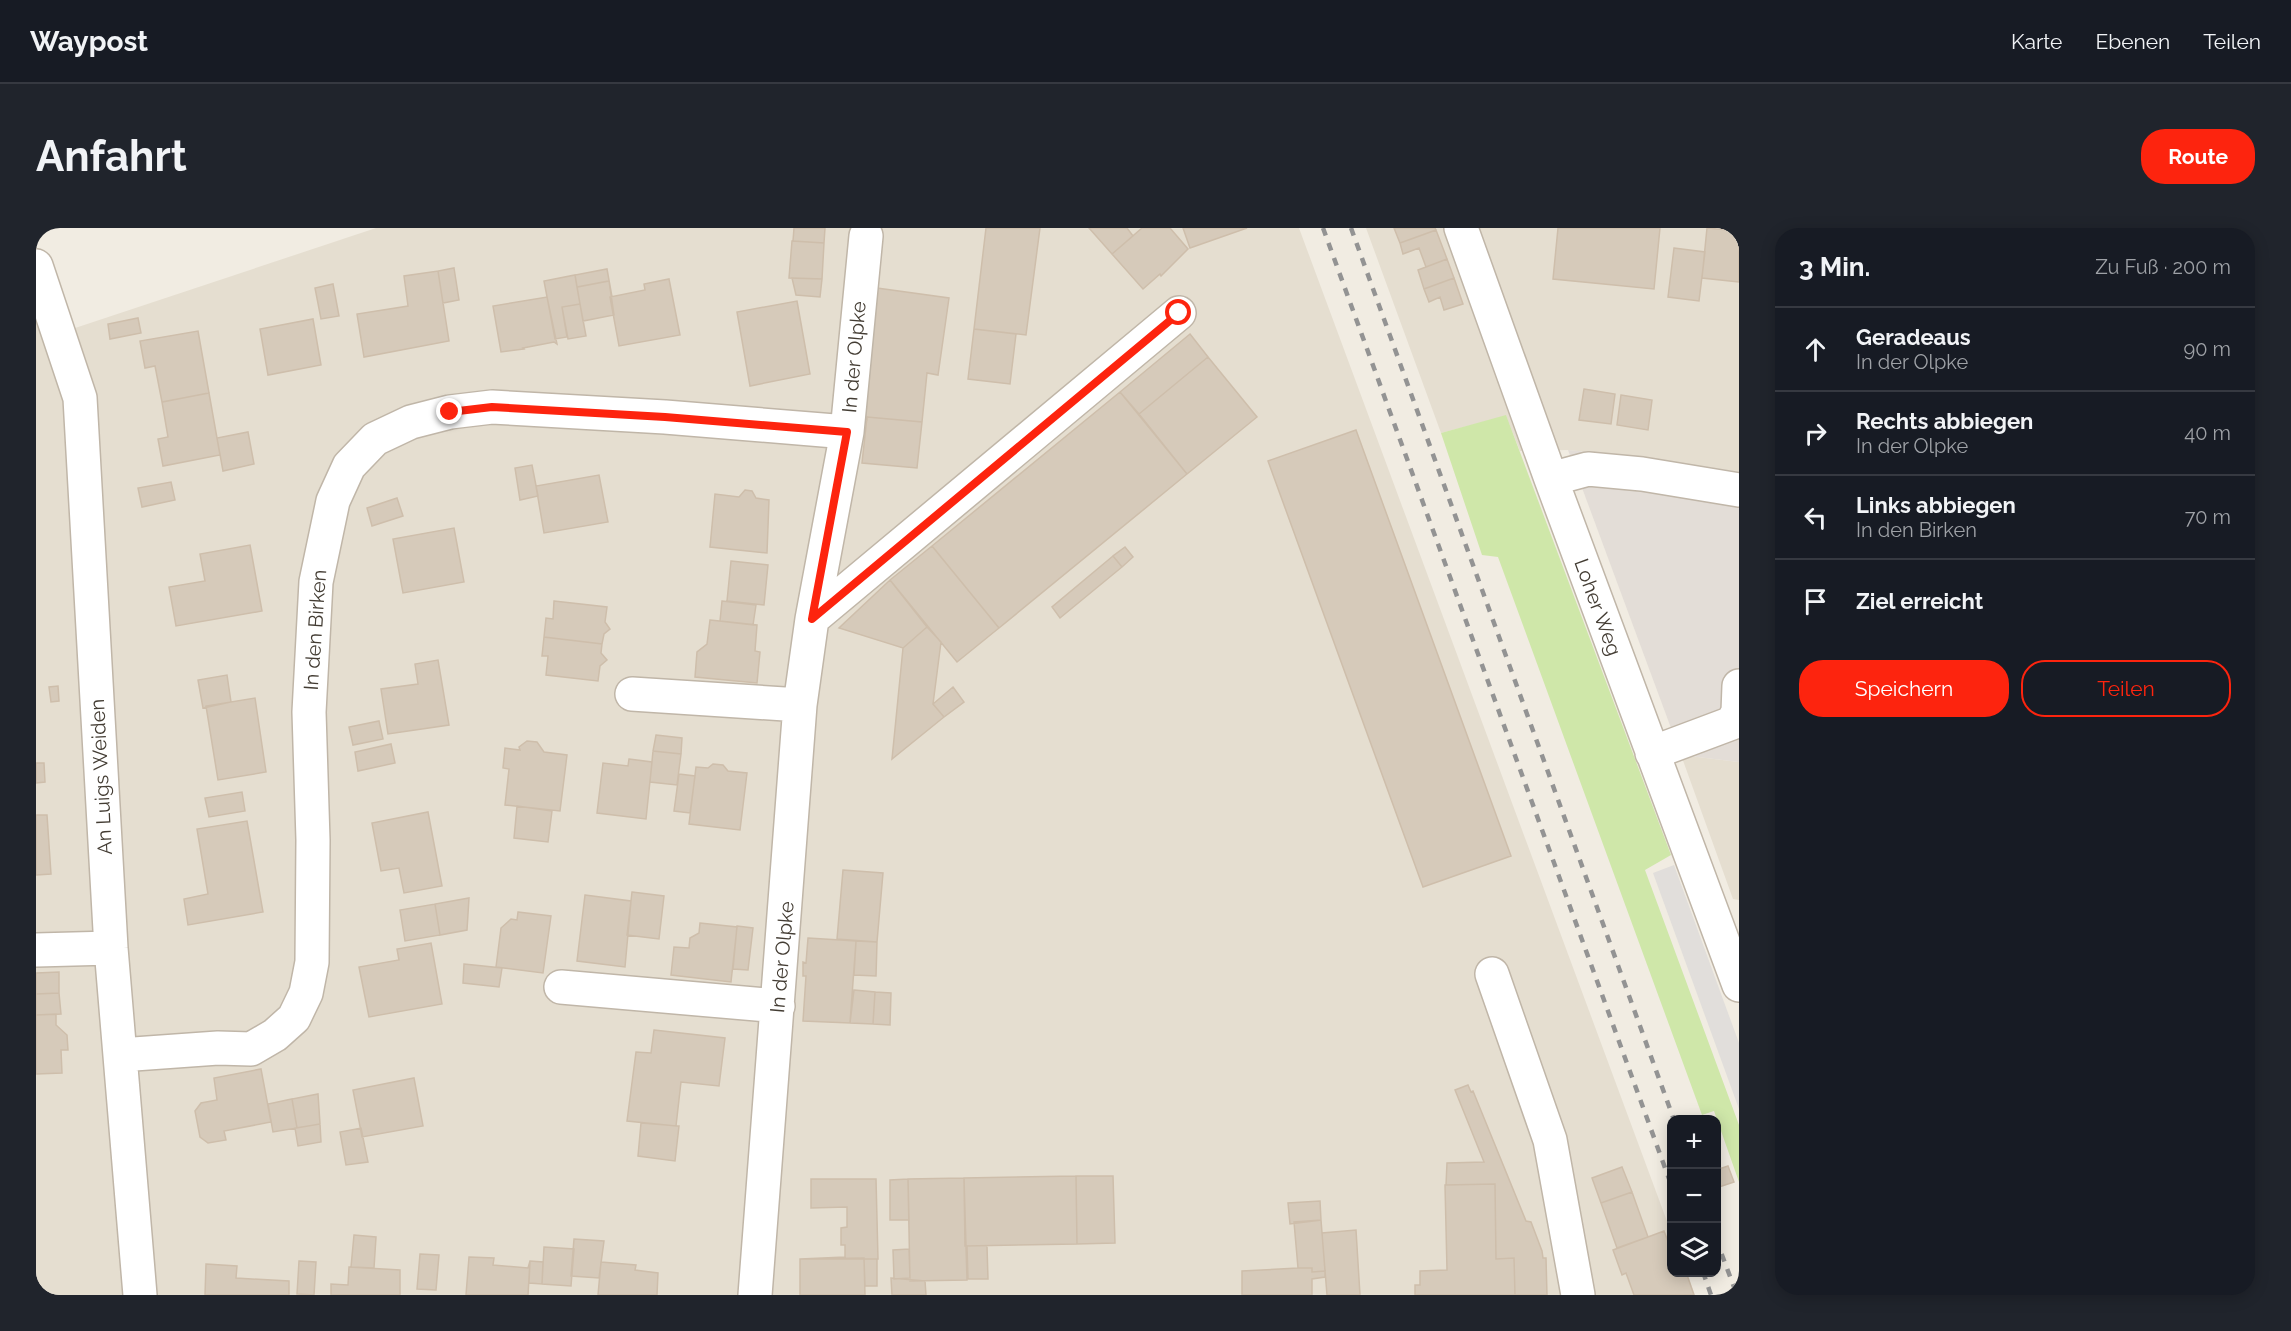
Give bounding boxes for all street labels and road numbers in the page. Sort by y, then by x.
street label: In der Olpke [837,300,871,414]
street label: Loher Weg [1569,555,1627,659]
street label: In den Birken [299,569,331,691]
street label: An Luigs Weiden [85,698,117,856]
street label: In der Olpke [765,900,799,1014]

